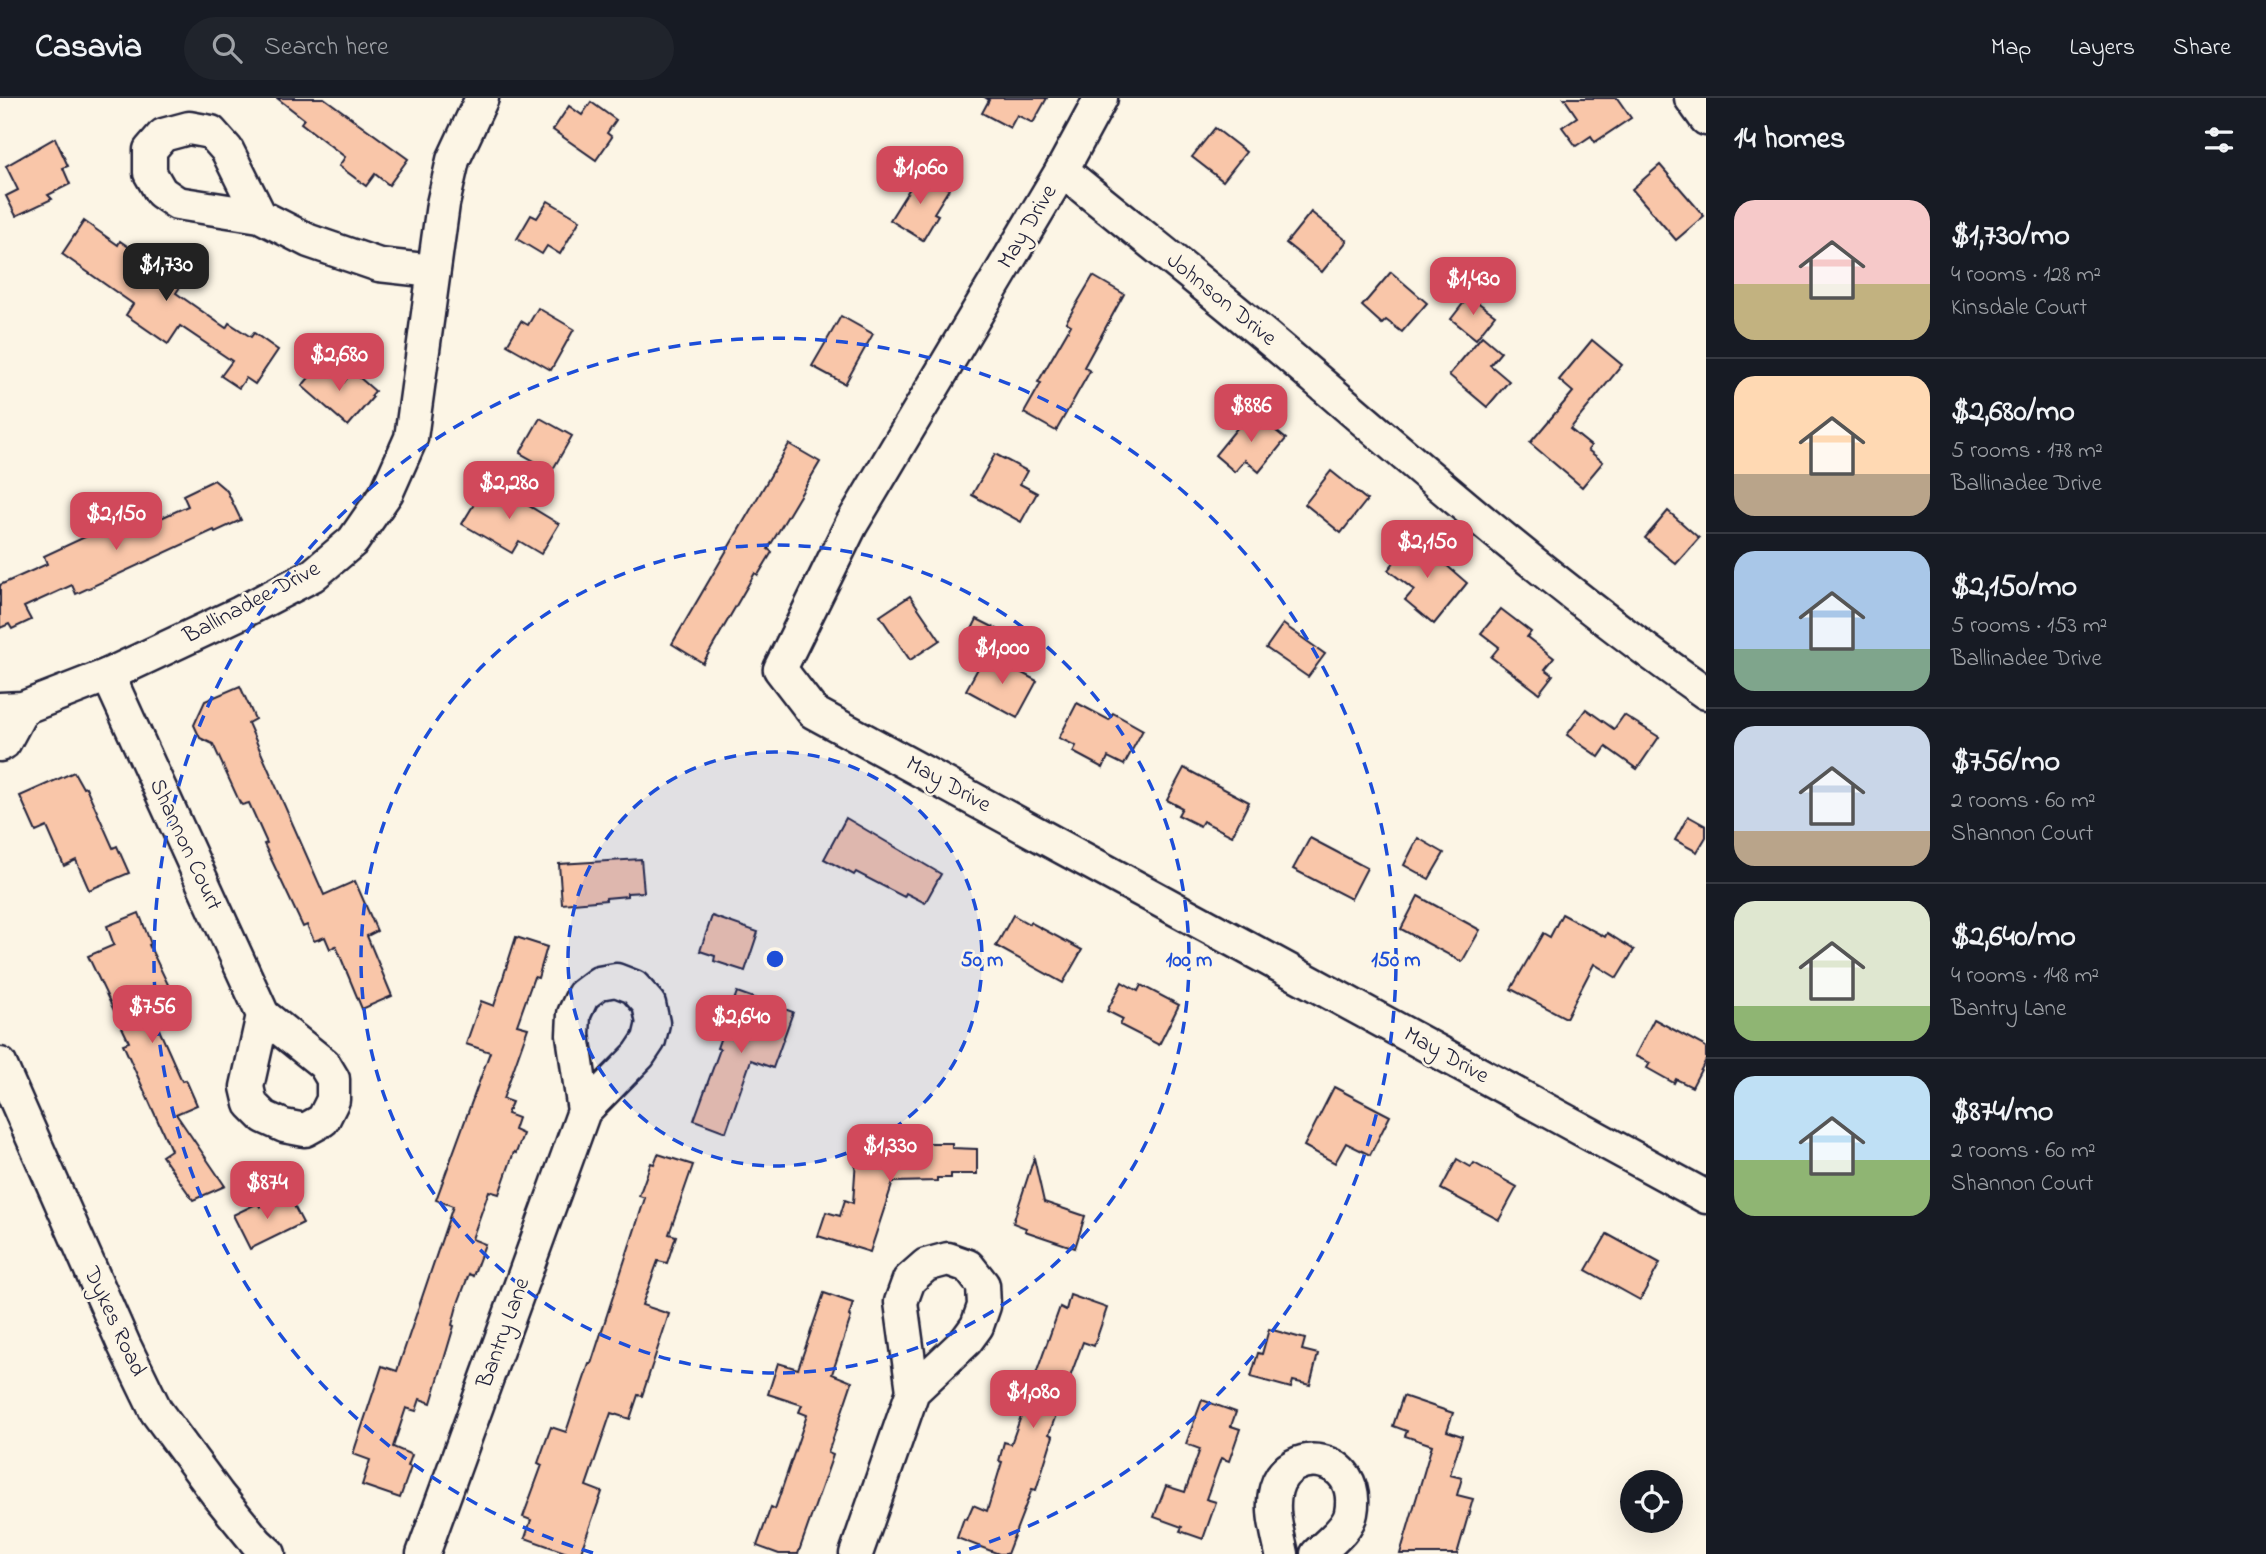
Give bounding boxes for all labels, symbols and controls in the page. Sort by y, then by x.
search box [184,17,674,80]
text: Casavia [35,24,142,72]
icon: search [208,29,246,67]
text: Search here [264,29,389,67]
text: Map [1991,31,2031,66]
text: Layers [2069,31,2135,66]
text: Share [2173,31,2231,66]
text: 14 homes [1734,118,1845,162]
icon: filters [2200,121,2238,159]
pin: $1,060 [863,146,977,206]
text: $1,060 [892,152,948,185]
street label: May Drive [990,178,1068,276]
text: $1,730/mo [1951,215,2070,259]
icon: home [1790,228,1874,312]
pin: $1,730 [109,244,223,303]
street label: Johnson Drive [1159,245,1284,355]
text: $1,730 [139,249,193,282]
pin: $1,430 [1416,258,1530,317]
text: 4 rooms · 128 m² [1951,259,2101,292]
text: $1,430 [1446,263,1500,296]
text: Kinsdale Court [1951,292,2087,325]
pin: $2,680 [282,334,396,393]
text: $2,680 [310,339,368,372]
pin: $886 [1210,384,1292,444]
text: $886 [1230,390,1272,423]
text: $2,680/mo [1951,391,2075,435]
icon: home [1790,404,1874,488]
text: 5 rooms · 178 m² [1951,435,2103,468]
pin: $2,280 [452,462,566,521]
text: $2,280 [479,467,539,500]
text: Ballinadee Drive [1951,468,2102,501]
pin: $2,150 [59,492,173,552]
text: $2,150 [86,498,146,531]
pin: $2,150 [1370,520,1484,580]
text: $2,150 [1397,526,1457,559]
street label: Ballinadee Drive [177,553,327,653]
text: $2,150/mo [1951,566,2077,610]
icon: home [1790,579,1874,663]
text: 5 rooms · 153 m² [1951,610,2107,643]
pin: $1,000 [945,626,1059,686]
text: $1,000 [975,632,1030,665]
text: Ballinadee Drive [1951,643,2102,676]
text: $756/mo [1951,741,2060,785]
street label: May Drive [898,748,997,824]
icon: home [1790,754,1874,838]
street label: Shannon Court [140,774,230,917]
text: 2 rooms · 60 m² [1951,785,2096,818]
text: Shannon Court [1951,818,2093,851]
text: $2,640/mo [1951,916,2076,960]
icon: home [1790,929,1874,1013]
text: 50 m [961,946,1003,976]
text: 100 m [1166,946,1212,976]
text: 150 m [1371,946,1421,976]
centre of rings [763,947,787,971]
text: 4 rooms · 148 m² [1951,960,2099,993]
pin: $756 [111,986,193,1045]
text: $756 [129,991,175,1024]
text: Bantry Lane [1951,993,2066,1026]
pin: $2,640 [684,996,798,1055]
text: $2,640 [712,1001,770,1034]
street label: May Drive [1396,1019,1495,1095]
text: $874/mo [1951,1091,2053,1135]
icon: home [1790,1104,1874,1188]
pin: $1,330 [833,1124,947,1184]
text: $1,330 [863,1130,917,1163]
text: 2 rooms · 60 m² [1951,1135,2096,1168]
pin: $874 [226,1162,308,1221]
text: $874 [246,1167,288,1200]
text: Shannon Court [1951,1168,2093,1201]
street label: Dykes Road [72,1261,154,1383]
street label: Bantry Lane [468,1273,541,1394]
pin: $1,080 [976,1370,1090,1430]
text: $1,080 [1006,1376,1060,1409]
map controls [1620,1470,1683,1533]
button: locate [1620,1470,1683,1533]

